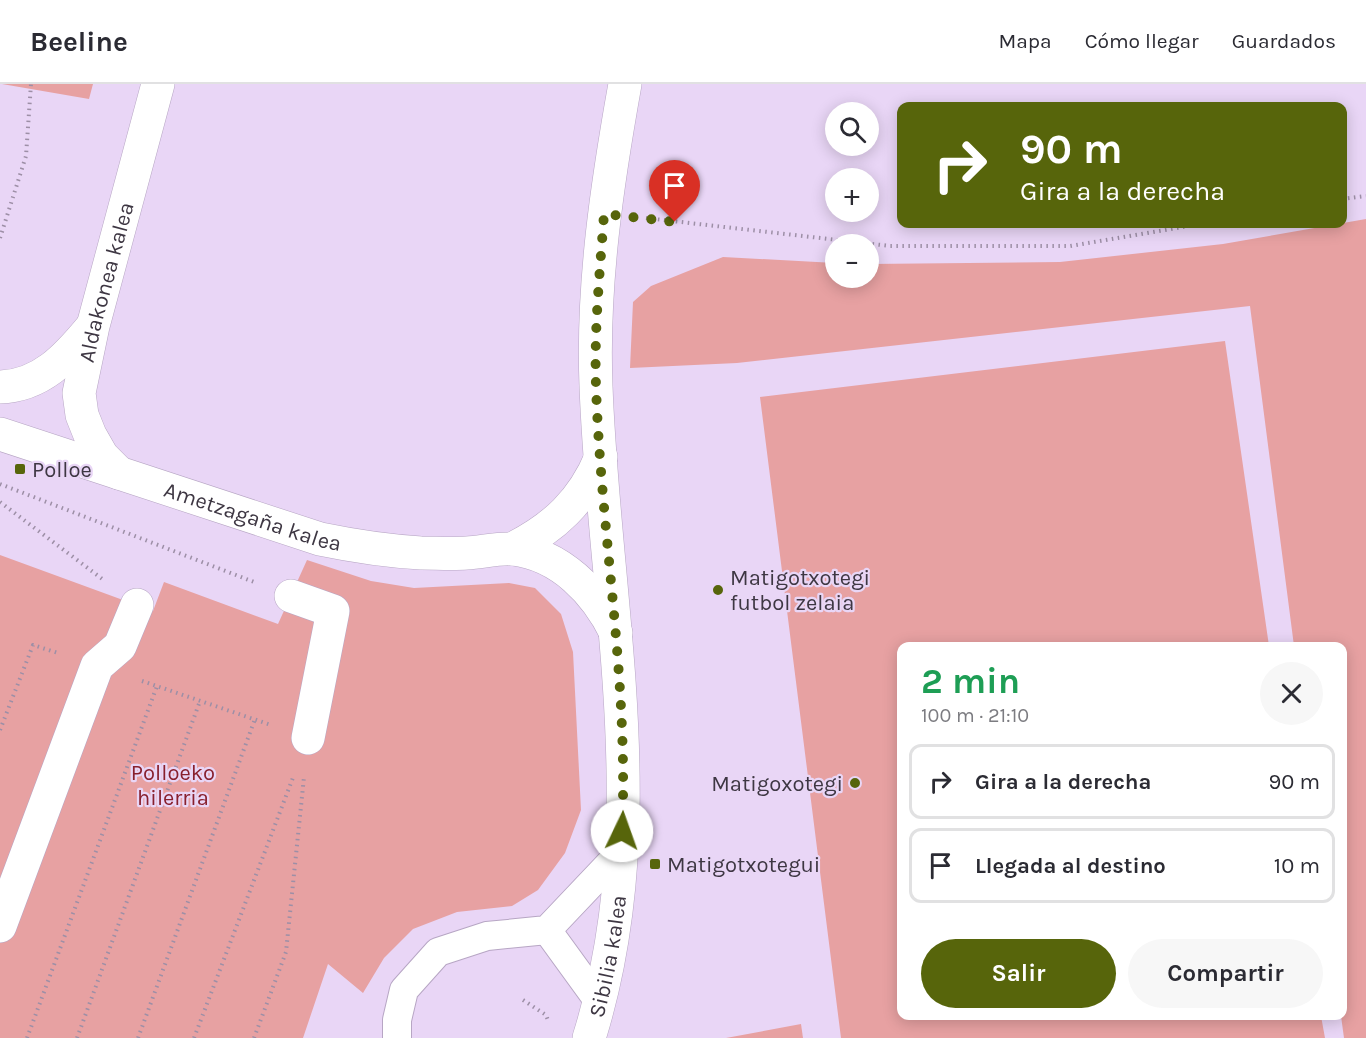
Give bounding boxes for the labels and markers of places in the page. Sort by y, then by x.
pin [649,160,700,222]
place label: Polloe [32,457,92,483]
marker: Polloe [13,462,27,476]
place label: Matigotxotegi futbol zelaia [730,565,870,616]
marker: Matigotxotegi futbol zelaia [711,583,725,597]
place label: Matigoxotegi [711,771,843,797]
marker: Matigoxotegi [848,776,862,790]
place label: Matigotxotegui [667,852,820,878]
marker: Matigotxotegui [648,857,662,871]

